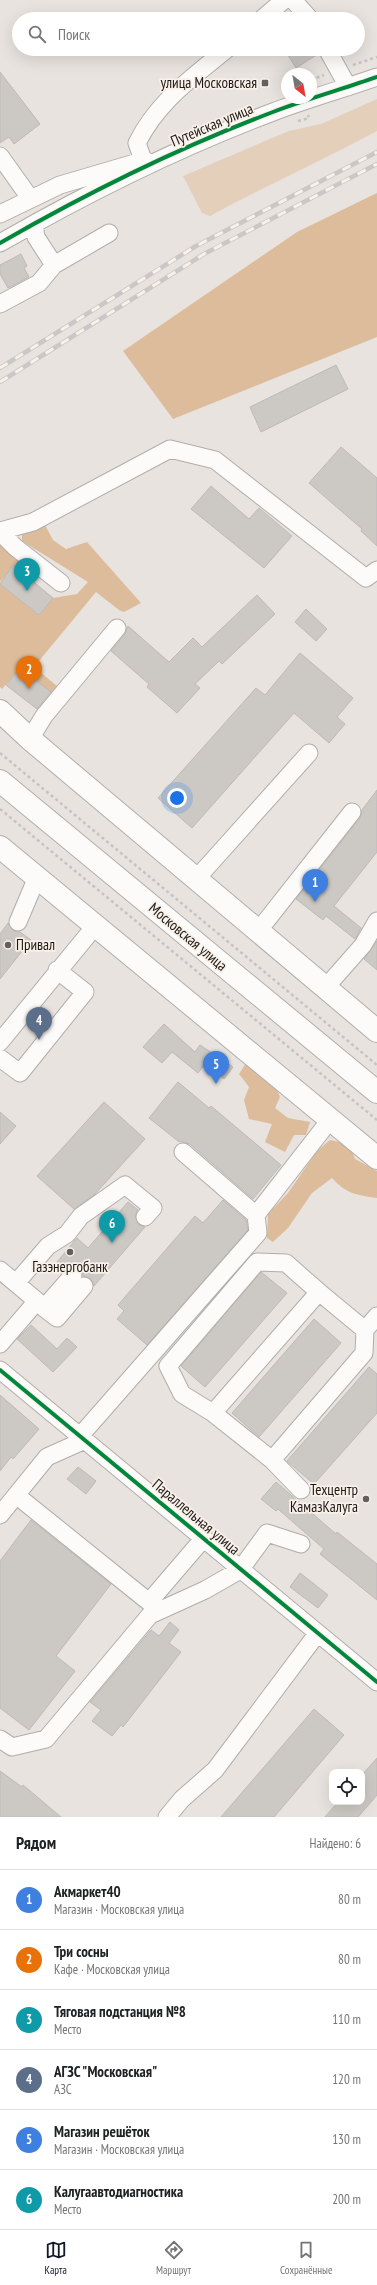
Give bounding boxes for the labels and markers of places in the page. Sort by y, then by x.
place label: улица Московская [161,73,257,92]
marker: улица Московская [260,78,270,88]
pin: 3 [14,558,40,591]
pin: 2 [16,656,42,689]
pin: 1 [302,869,328,902]
place label: Привал [16,935,55,954]
marker: Привал [3,940,13,950]
pin: 4 [26,1007,52,1040]
pin: 5 [203,1051,229,1084]
pin: 6 [99,1210,125,1243]
marker: Газэнергобанк [65,1247,75,1257]
place label: Газэнергобанк [32,1257,108,1276]
place label: Техцентр КамазКалуга [290,1480,358,1516]
marker: Техцентр КамазКалуга [361,1494,371,1504]

